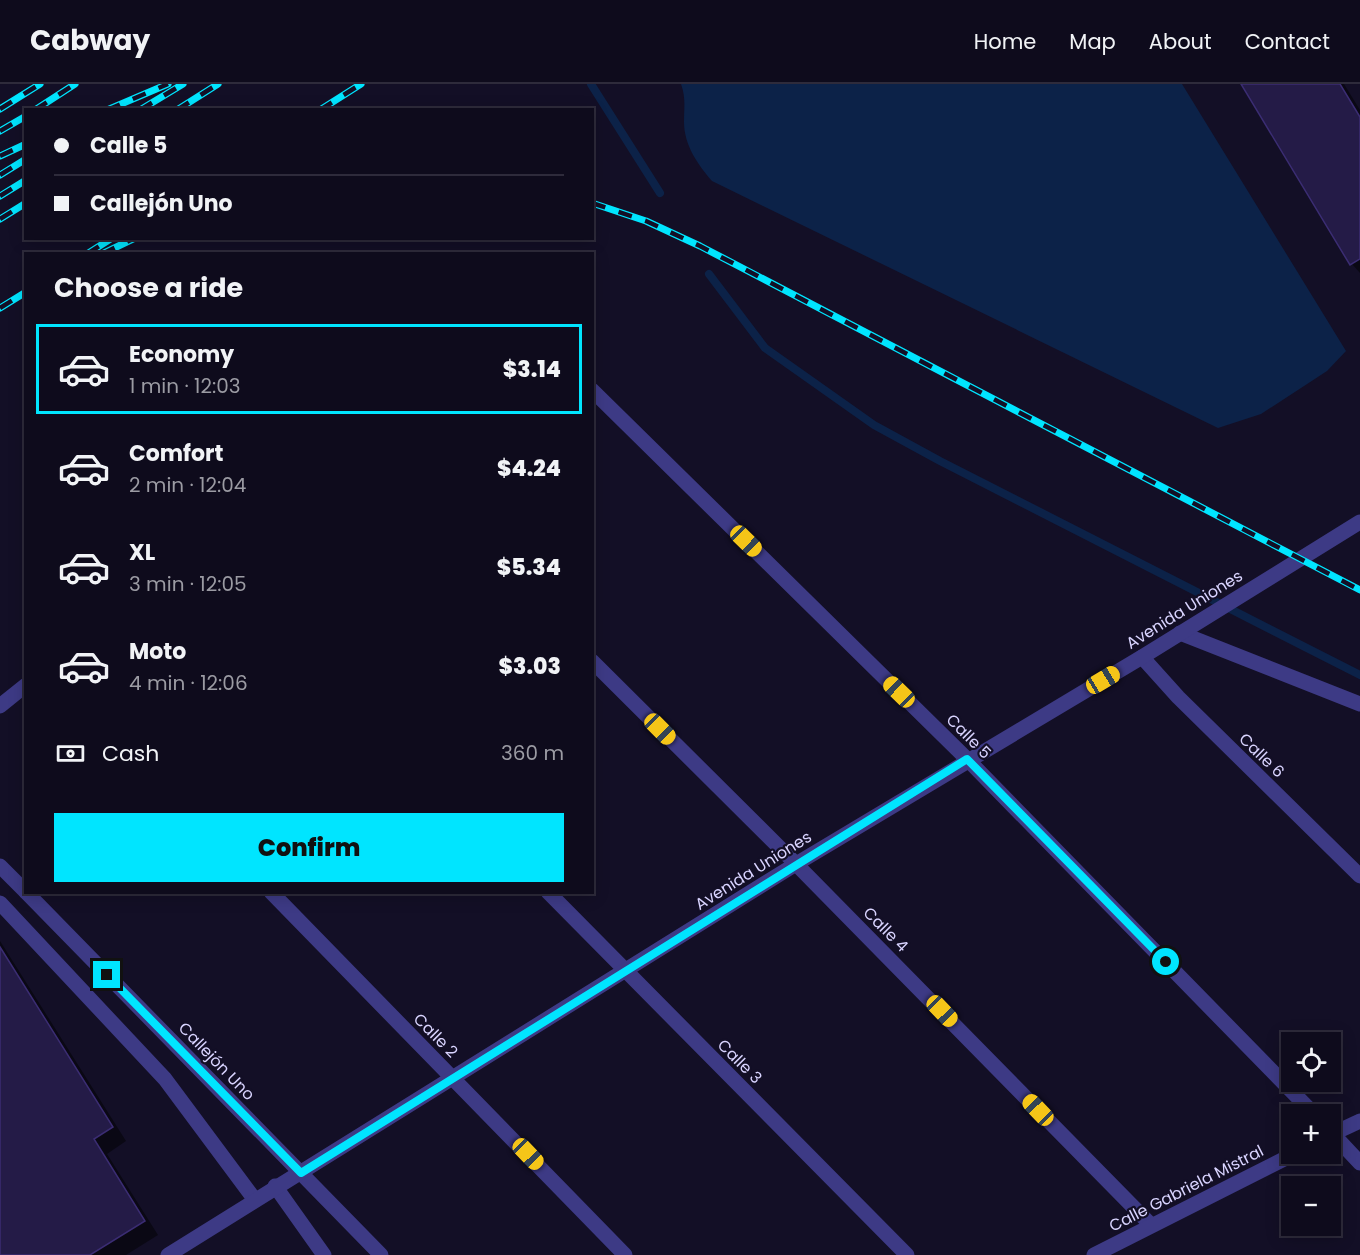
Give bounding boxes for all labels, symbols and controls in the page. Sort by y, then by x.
text: Cabway [30,21,150,60]
text: Home [974,27,1036,56]
text: Map [1069,27,1116,56]
text: About [1149,27,1212,56]
text: Contact [1245,27,1330,56]
text: Calle 5 [90,130,167,161]
text: Callejón Uno [90,188,233,219]
text: Choose a ride [54,269,243,306]
text: Economy [129,339,234,370]
icon: car [57,342,111,396]
text: $3.14 [503,354,561,385]
text: 1 min · 12:03 [129,372,240,400]
text: Comfort [129,438,223,469]
icon: car [57,441,111,495]
text: $4.24 [497,453,561,484]
text: 2 min · 12:04 [129,471,246,499]
car [727,522,765,560]
text: XL [129,537,155,568]
icon: car [57,540,111,594]
text: $5.34 [497,552,561,583]
street label: Avenida Uniones [1122,564,1247,655]
text: 3 min · 12:05 [129,570,247,598]
text: Moto [129,636,186,667]
icon: car [57,639,111,693]
text: $3.03 [499,651,561,682]
car [1083,663,1123,697]
text: 4 min · 12:06 [129,669,248,697]
car [880,673,918,711]
street label: Calle 5 [941,709,996,764]
car [641,710,679,748]
street label: Calle 6 [1234,728,1290,783]
icon: cash [54,737,87,770]
text: Cash [102,738,159,769]
text: 360 m [501,739,564,767]
button: Confirm [54,813,564,882]
street label: Avenida Uniones [691,825,816,916]
street label: Calle 4 [858,902,913,957]
route start [1152,948,1179,975]
route end [93,961,120,988]
car [923,992,961,1030]
street label: Calle 2 [408,1008,463,1063]
street label: Callejón Uno [173,1017,260,1106]
map controls [1281,1032,1341,1236]
button: locate [1281,1032,1341,1092]
street label: Calle 3 [712,1034,767,1089]
car [1019,1091,1057,1129]
button: + [1281,1104,1341,1164]
car [509,1135,547,1173]
street label: Calle Gabriela Mistral [1105,1139,1268,1237]
button: − [1281,1176,1341,1236]

